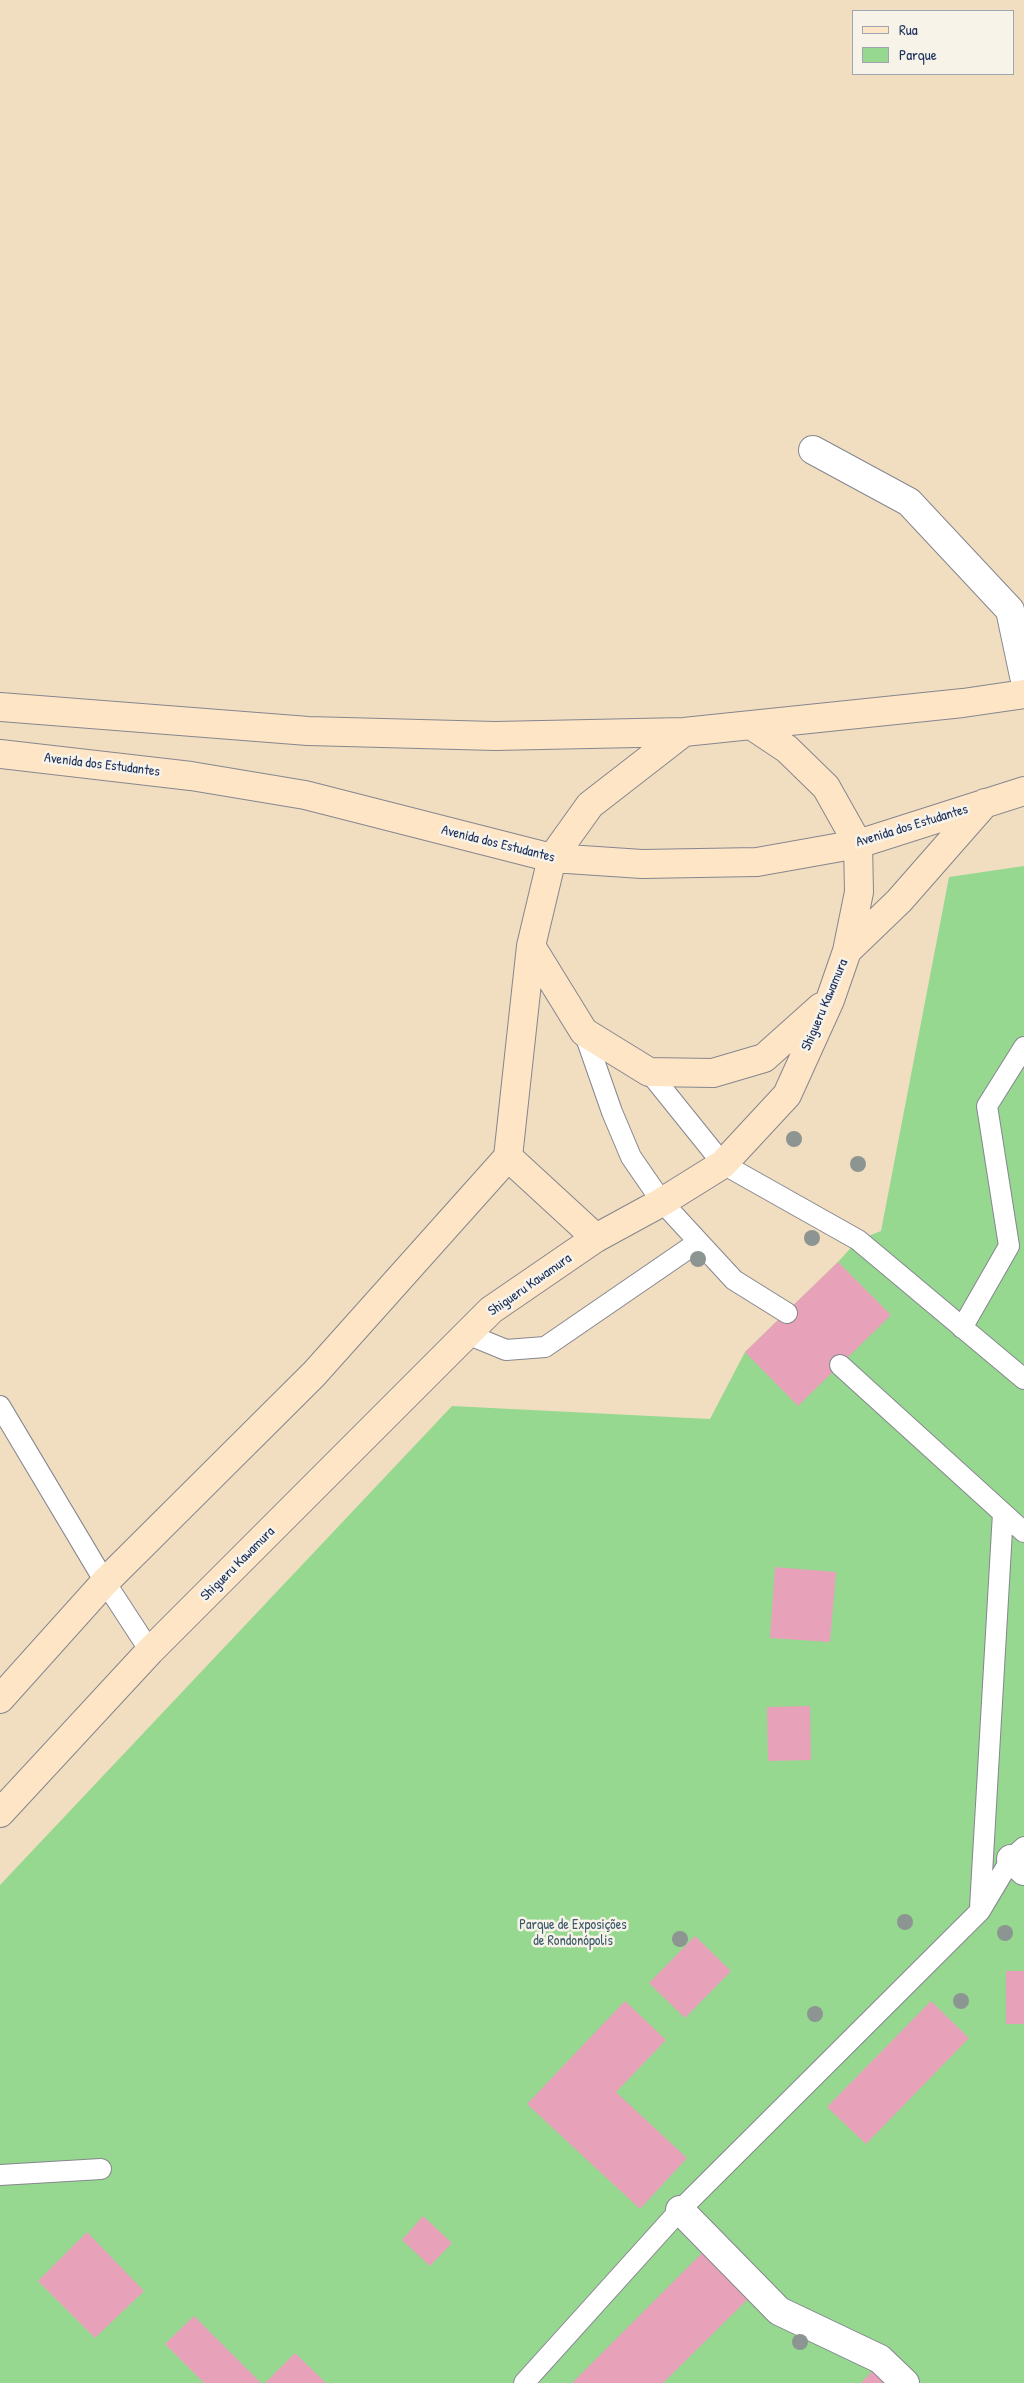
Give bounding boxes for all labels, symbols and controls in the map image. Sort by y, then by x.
legend [852,10,1014,75]
text: Rua [899,19,918,40]
text: Parque [899,44,937,65]
street label: Avenida dos Estudantes [43,750,161,780]
street label: Avenida dos Estudantes [854,801,970,851]
street label: Avenida dos Estudantes [439,822,557,866]
street label: Shigueru Kawamura [798,957,852,1053]
street label: Shigueru Kawamura [485,1250,575,1320]
street label: Shigueru Kawamura [197,1523,279,1605]
park label: Parque de Exposições de Rondonópolis [519,1917,627,1950]

